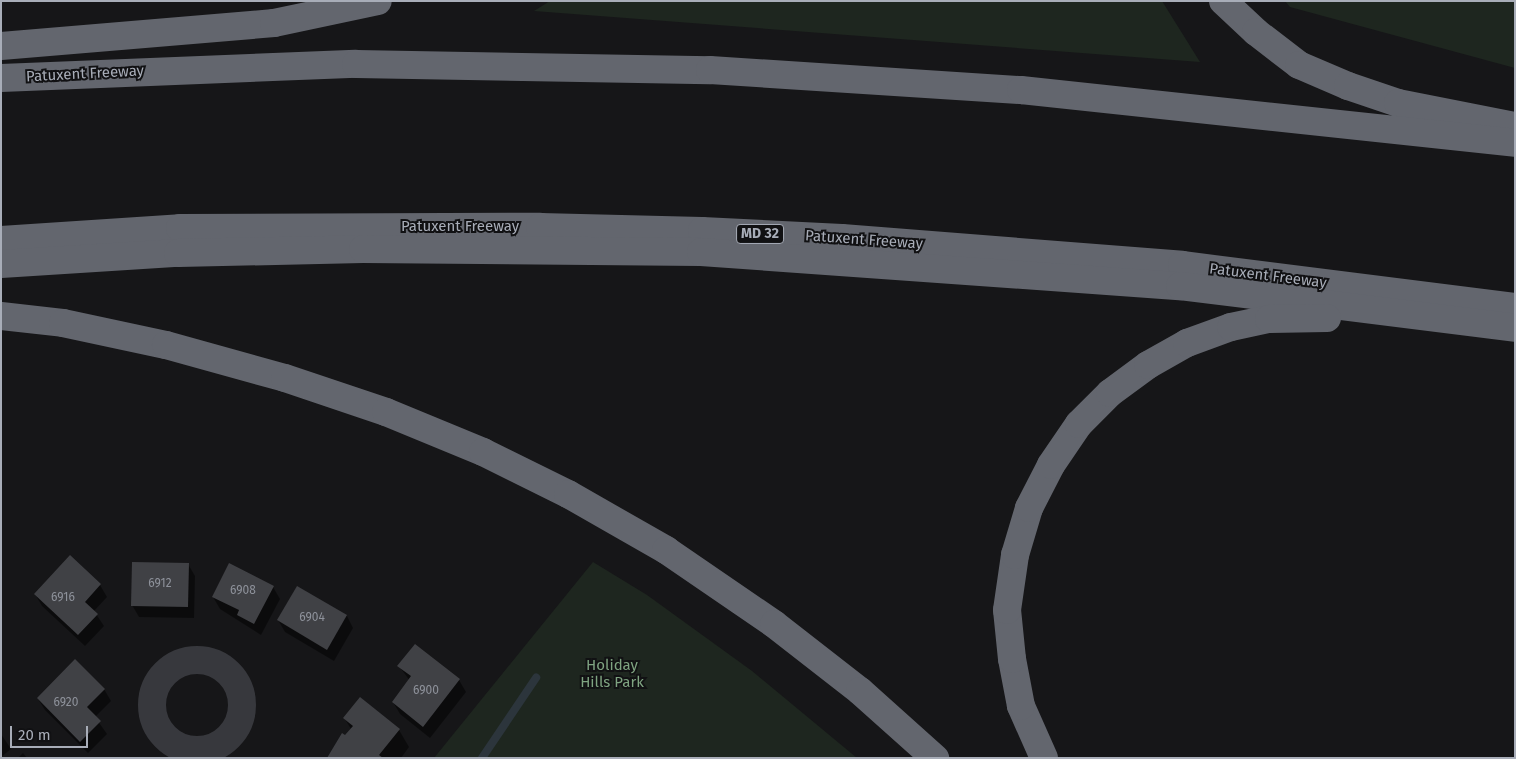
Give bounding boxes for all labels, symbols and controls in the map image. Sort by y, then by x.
street label: Patuxent Freeway [26,62,144,86]
street label: Patuxent Freeway [401,218,519,236]
road number: MD 32 [735,222,785,245]
street label: Patuxent Freeway [804,227,924,253]
street label: Patuxent Freeway [1208,260,1328,292]
house number: 6912 [148,577,172,591]
house number: 6908 [230,584,256,598]
house number: 6916 [51,591,75,605]
house number: 6904 [299,611,325,625]
park label: Holiday Hills Park [580,656,644,691]
house number: 6900 [413,684,439,698]
house number: 6920 [54,696,78,710]
scale bar [12,716,90,748]
text: 20 m [18,726,51,744]

